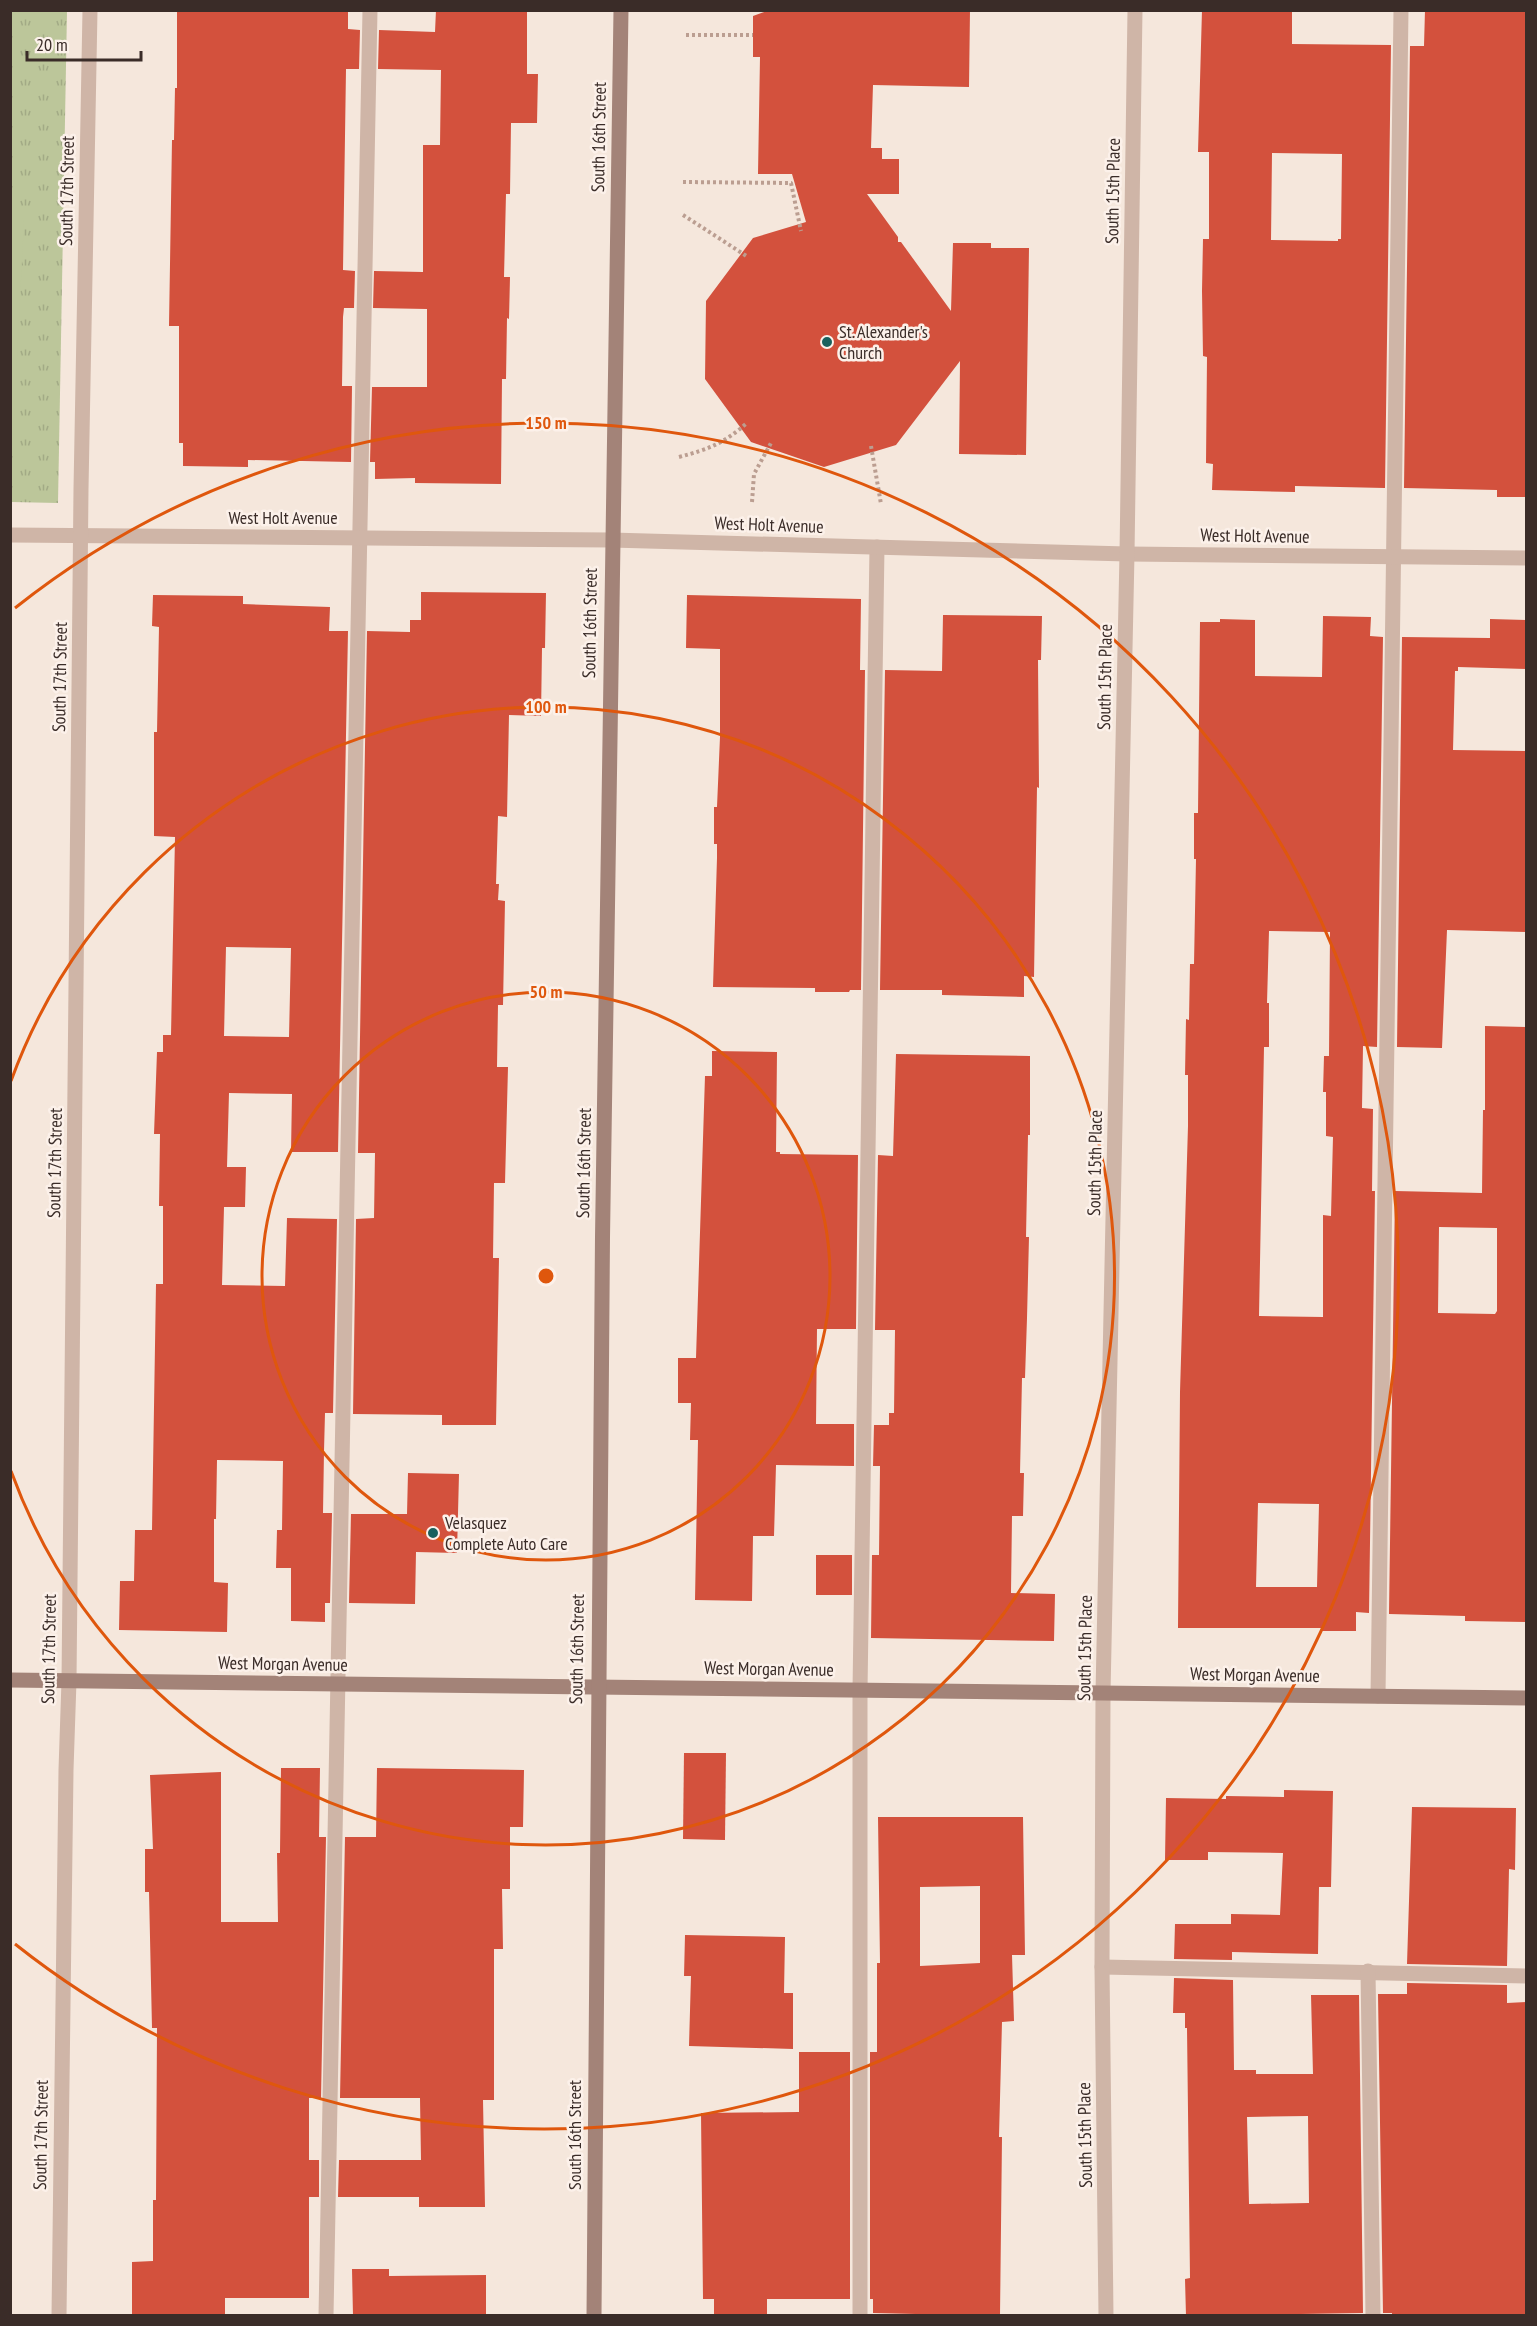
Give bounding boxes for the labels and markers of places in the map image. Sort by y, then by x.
place label: St. Alexander's Church [839,320,928,364]
marker: St. Alexander's Church [820,335,834,349]
centre of rings [536,1266,556,1286]
place label: Velasquez Complete Auto Care [444,1511,568,1555]
marker: Velasquez Complete Auto Care [426,1526,440,1540]

